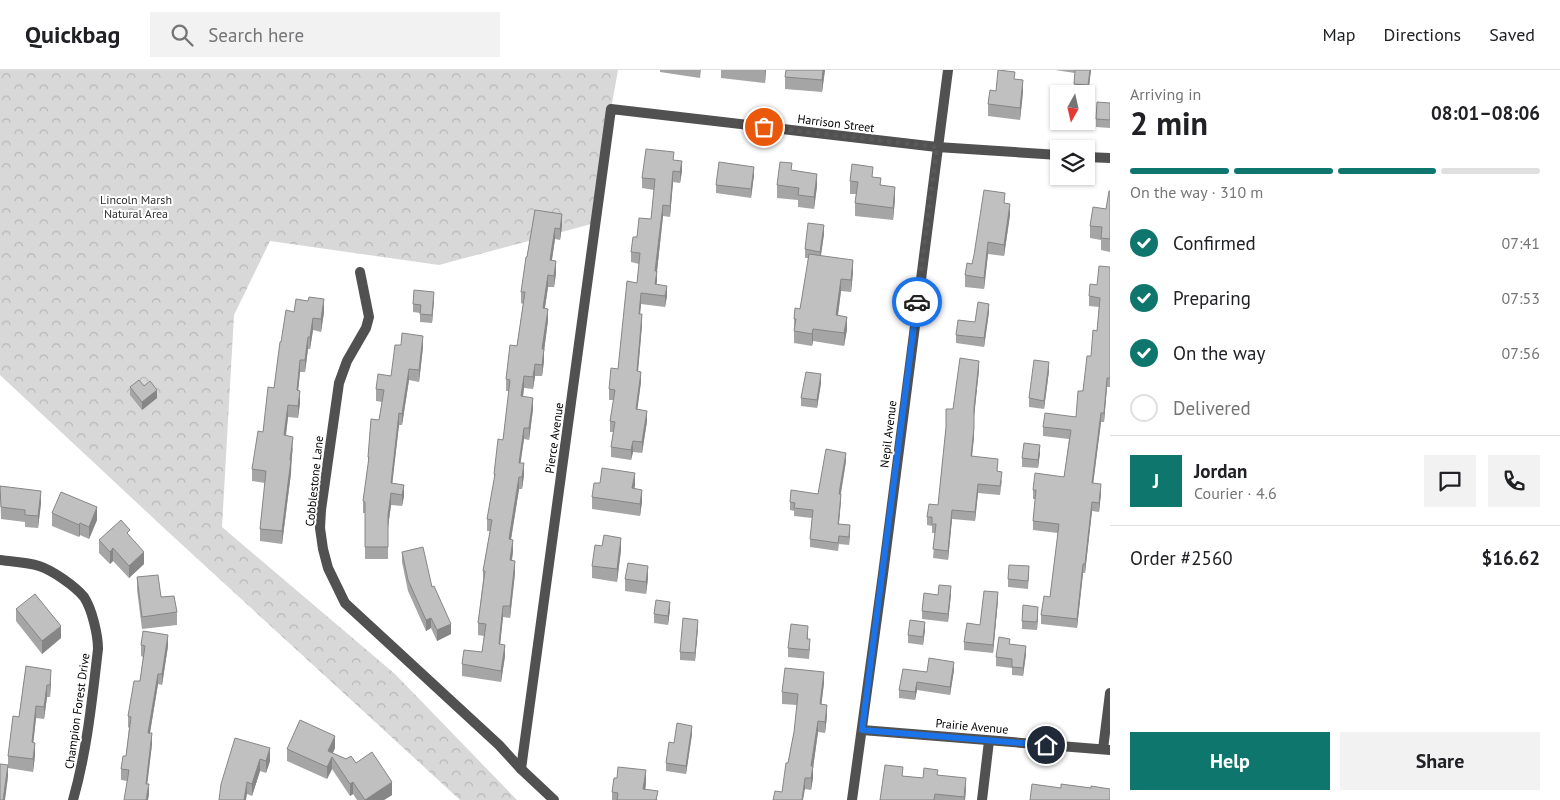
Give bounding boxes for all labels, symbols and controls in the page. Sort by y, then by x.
search box [150,12,500,57]
text: Quickbag [25,19,120,50]
icon: search [168,21,196,49]
text: Search here [208,23,304,47]
text: Map [1323,23,1355,46]
text: Directions [1383,23,1461,46]
text: Saved [1489,23,1535,46]
text: Arriving in [1130,84,1201,104]
north arrow [1050,85,1095,130]
map controls [1050,85,1095,185]
text: 08:01–08:06 [1431,101,1540,125]
text: 2 min [1130,102,1208,144]
pin [743,106,785,148]
street label: Harrison Street [797,111,875,135]
icon: bag [750,113,778,141]
button: layers [1050,140,1095,185]
text: On the way · 310 m [1130,182,1263,202]
park label: Lincoln Marsh Natural Area [100,192,172,221]
icon: check [1130,229,1158,257]
text: Confirmed [1173,231,1256,255]
text: 07:41 [1502,233,1540,253]
courier [892,277,942,327]
icon: check [1130,284,1158,312]
text: Preparing [1173,286,1251,310]
icon: car [903,288,931,316]
text: 07:53 [1502,288,1540,308]
icon: check [1130,339,1158,367]
text: On the way [1173,341,1265,365]
text: 07:56 [1502,343,1540,363]
text: Delivered [1173,396,1251,420]
street label: Nepil Avenue [876,399,900,469]
street label: Pierce Avenue [542,401,566,475]
street label: Cobblestone Lane [302,435,326,527]
button: chat [1424,455,1476,507]
button: phone [1488,455,1540,507]
text: Jordan [1194,459,1247,483]
text: J [1153,469,1159,493]
text: Courier · 4.6 [1194,483,1277,503]
text: Order #2560 [1130,546,1233,570]
text: $16.62 [1481,546,1540,570]
street label: Champion Forest Drive [61,652,93,770]
street label: Prairie Avenue [935,715,1009,737]
pin [1025,724,1067,766]
icon: home [1032,731,1060,759]
button: Help [1130,732,1330,790]
button: Share [1340,732,1540,790]

